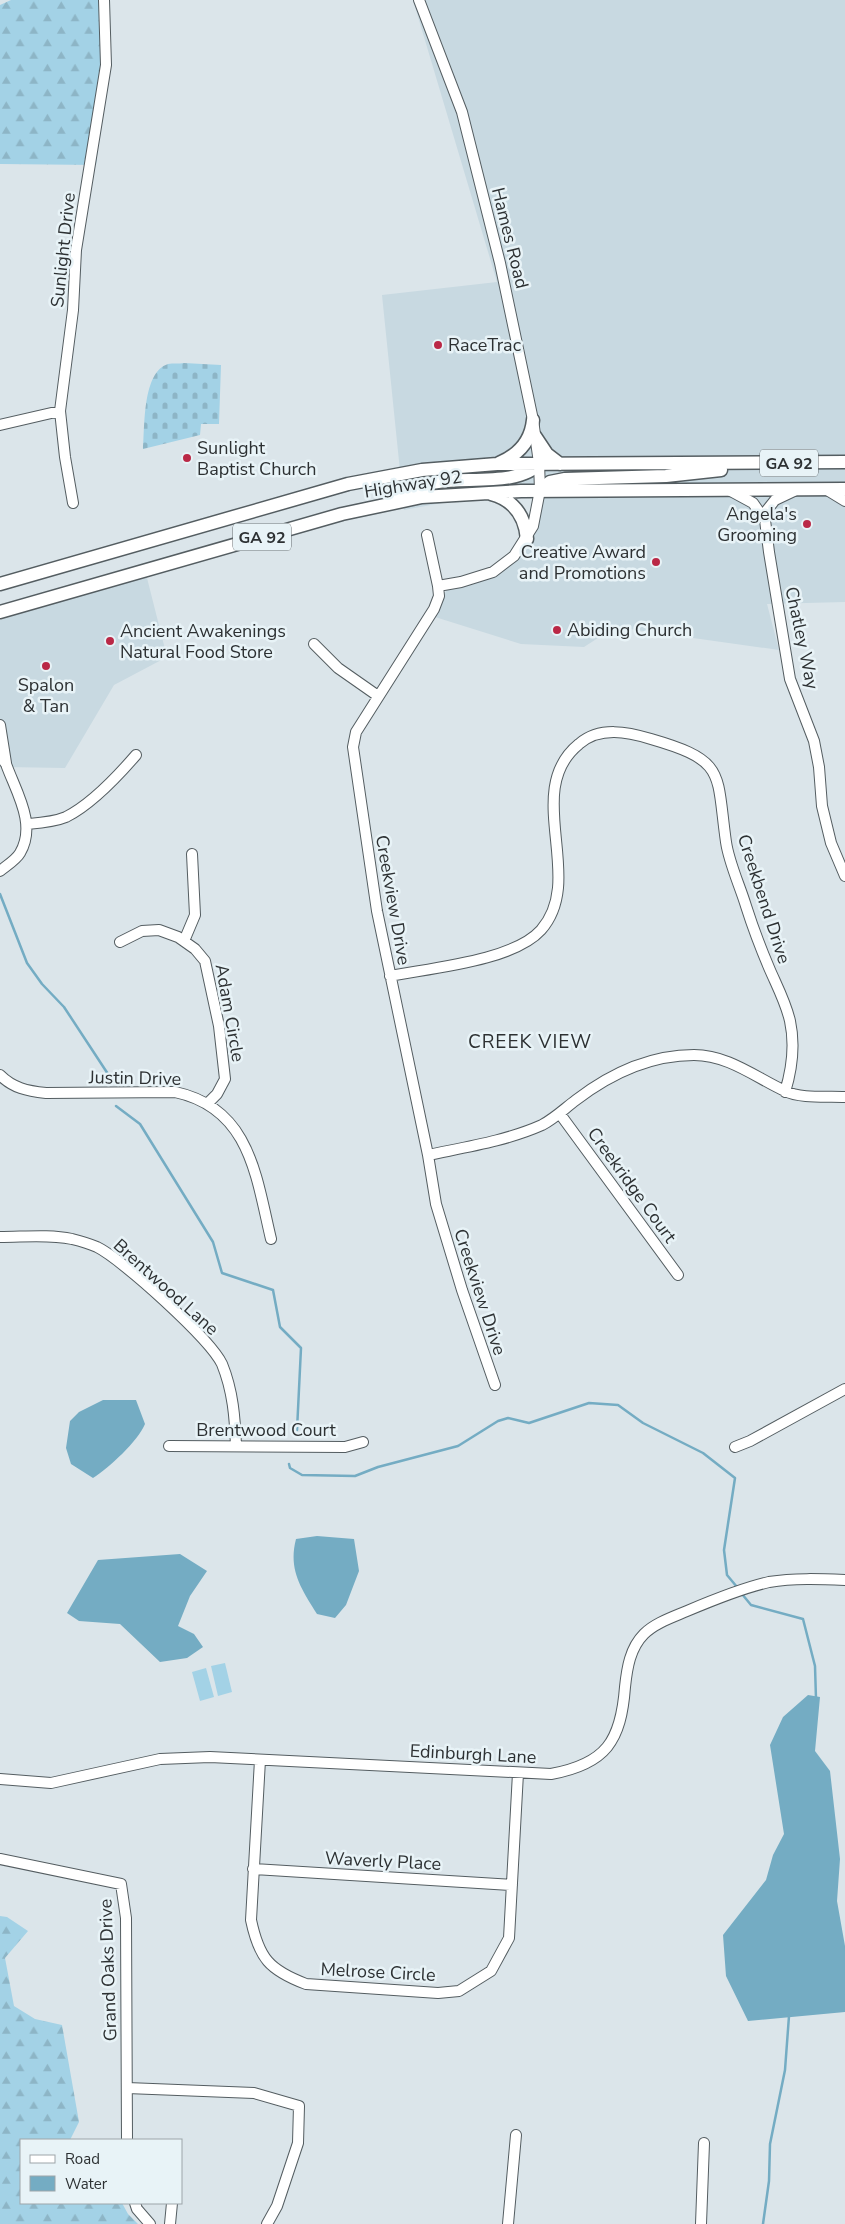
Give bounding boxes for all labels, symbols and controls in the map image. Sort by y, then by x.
street label: Hames Road [486,185,534,291]
street label: Sunlight Drive [45,191,81,309]
place label: RaceTrac [448,333,521,357]
marker: RaceTrac [432,339,444,351]
place label: Sunlight Baptist Church [197,436,316,481]
road number: GA 92 [760,449,818,476]
marker: Sunlight Baptist Church [181,452,193,464]
street label: Highway 92 [363,464,463,504]
place label: Angela's Grooming [717,502,797,547]
marker: Angela's Grooming [801,518,813,530]
road number: GA 92 [233,524,291,550]
place label: Creative Award and Promotions [519,540,646,585]
marker: Creative Award and Promotions [650,556,662,568]
street label: Chatley Way [779,585,825,692]
place label: Abiding Church [567,618,692,642]
place label: Ancient Awakenings Natural Food Store [120,619,286,664]
marker: Abiding Church [551,624,563,636]
marker: Ancient Awakenings Natural Food Store [104,635,116,647]
marker: Spalon & Tan [40,660,52,672]
place label: Spalon & Tan [18,673,74,718]
street label: Creekbend Drive [732,831,796,967]
street label: Creekview Drive [370,833,416,967]
street label: Adam Circle [210,962,250,1064]
district label: CREEK VIEW [468,1029,592,1055]
street label: Justin Drive [88,1065,181,1091]
street label: Creekridge Court [582,1122,682,1248]
street label: Creekview Drive [448,1226,512,1358]
street label: Brentwood Lane [108,1233,224,1341]
street label: Brentwood Court [196,1418,337,1442]
street label: Edinburgh Lane [409,1739,537,1769]
street label: Waverly Place [324,1846,442,1876]
street label: Grand Oaks Drive [94,1898,122,2042]
street label: Melrose Circle [320,1957,436,1987]
legend [20,2139,182,2204]
text: Road [65,2149,100,2169]
text: Water [65,2174,108,2194]

